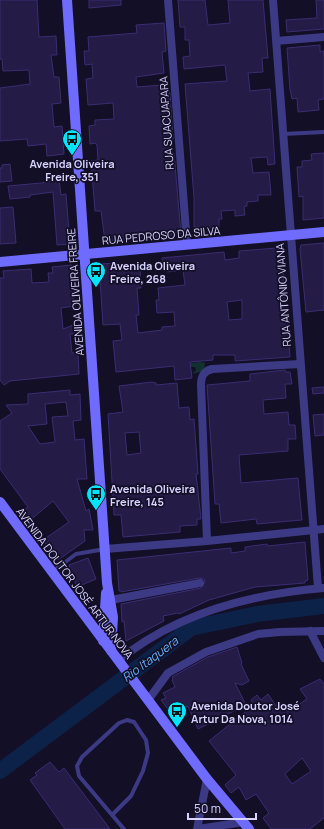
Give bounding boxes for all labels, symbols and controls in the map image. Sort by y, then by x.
street label: RUA SUACUAPARA [155,76,177,170]
bus stop icon: Avenida Oliveira Freire, 351 [61,128,83,156]
place label: Avenida Oliveira Freire, 351 [29,156,115,184]
street label: RUA PEDROSO DA SILVA [101,222,221,248]
street label: AVENIDA OLIVEIRA FREIRE [63,228,87,356]
street label: RUA ANTÔNIO VIANA [272,243,294,347]
place label: Avenida Oliveira Freire, 268 [110,258,195,286]
bus stop icon: Avenida Oliveira Freire, 268 [85,260,107,288]
place label: Avenida Oliveira Freire, 145 [110,481,195,509]
bus stop icon: Avenida Oliveira Freire, 145 [85,483,107,511]
street label: AVENIDA DOUTOR JOSÉ ARTUR NOVA [13,504,137,662]
water label: Rio Itaquera [118,632,183,686]
place label: Avenida Doutor José Artur Da Nova, 1014 [191,698,300,726]
bus stop icon: Avenida Doutor José Artur Da Nova, 1014 [166,700,188,728]
scale bar [188,795,256,821]
text: 50 m [194,800,221,817]

